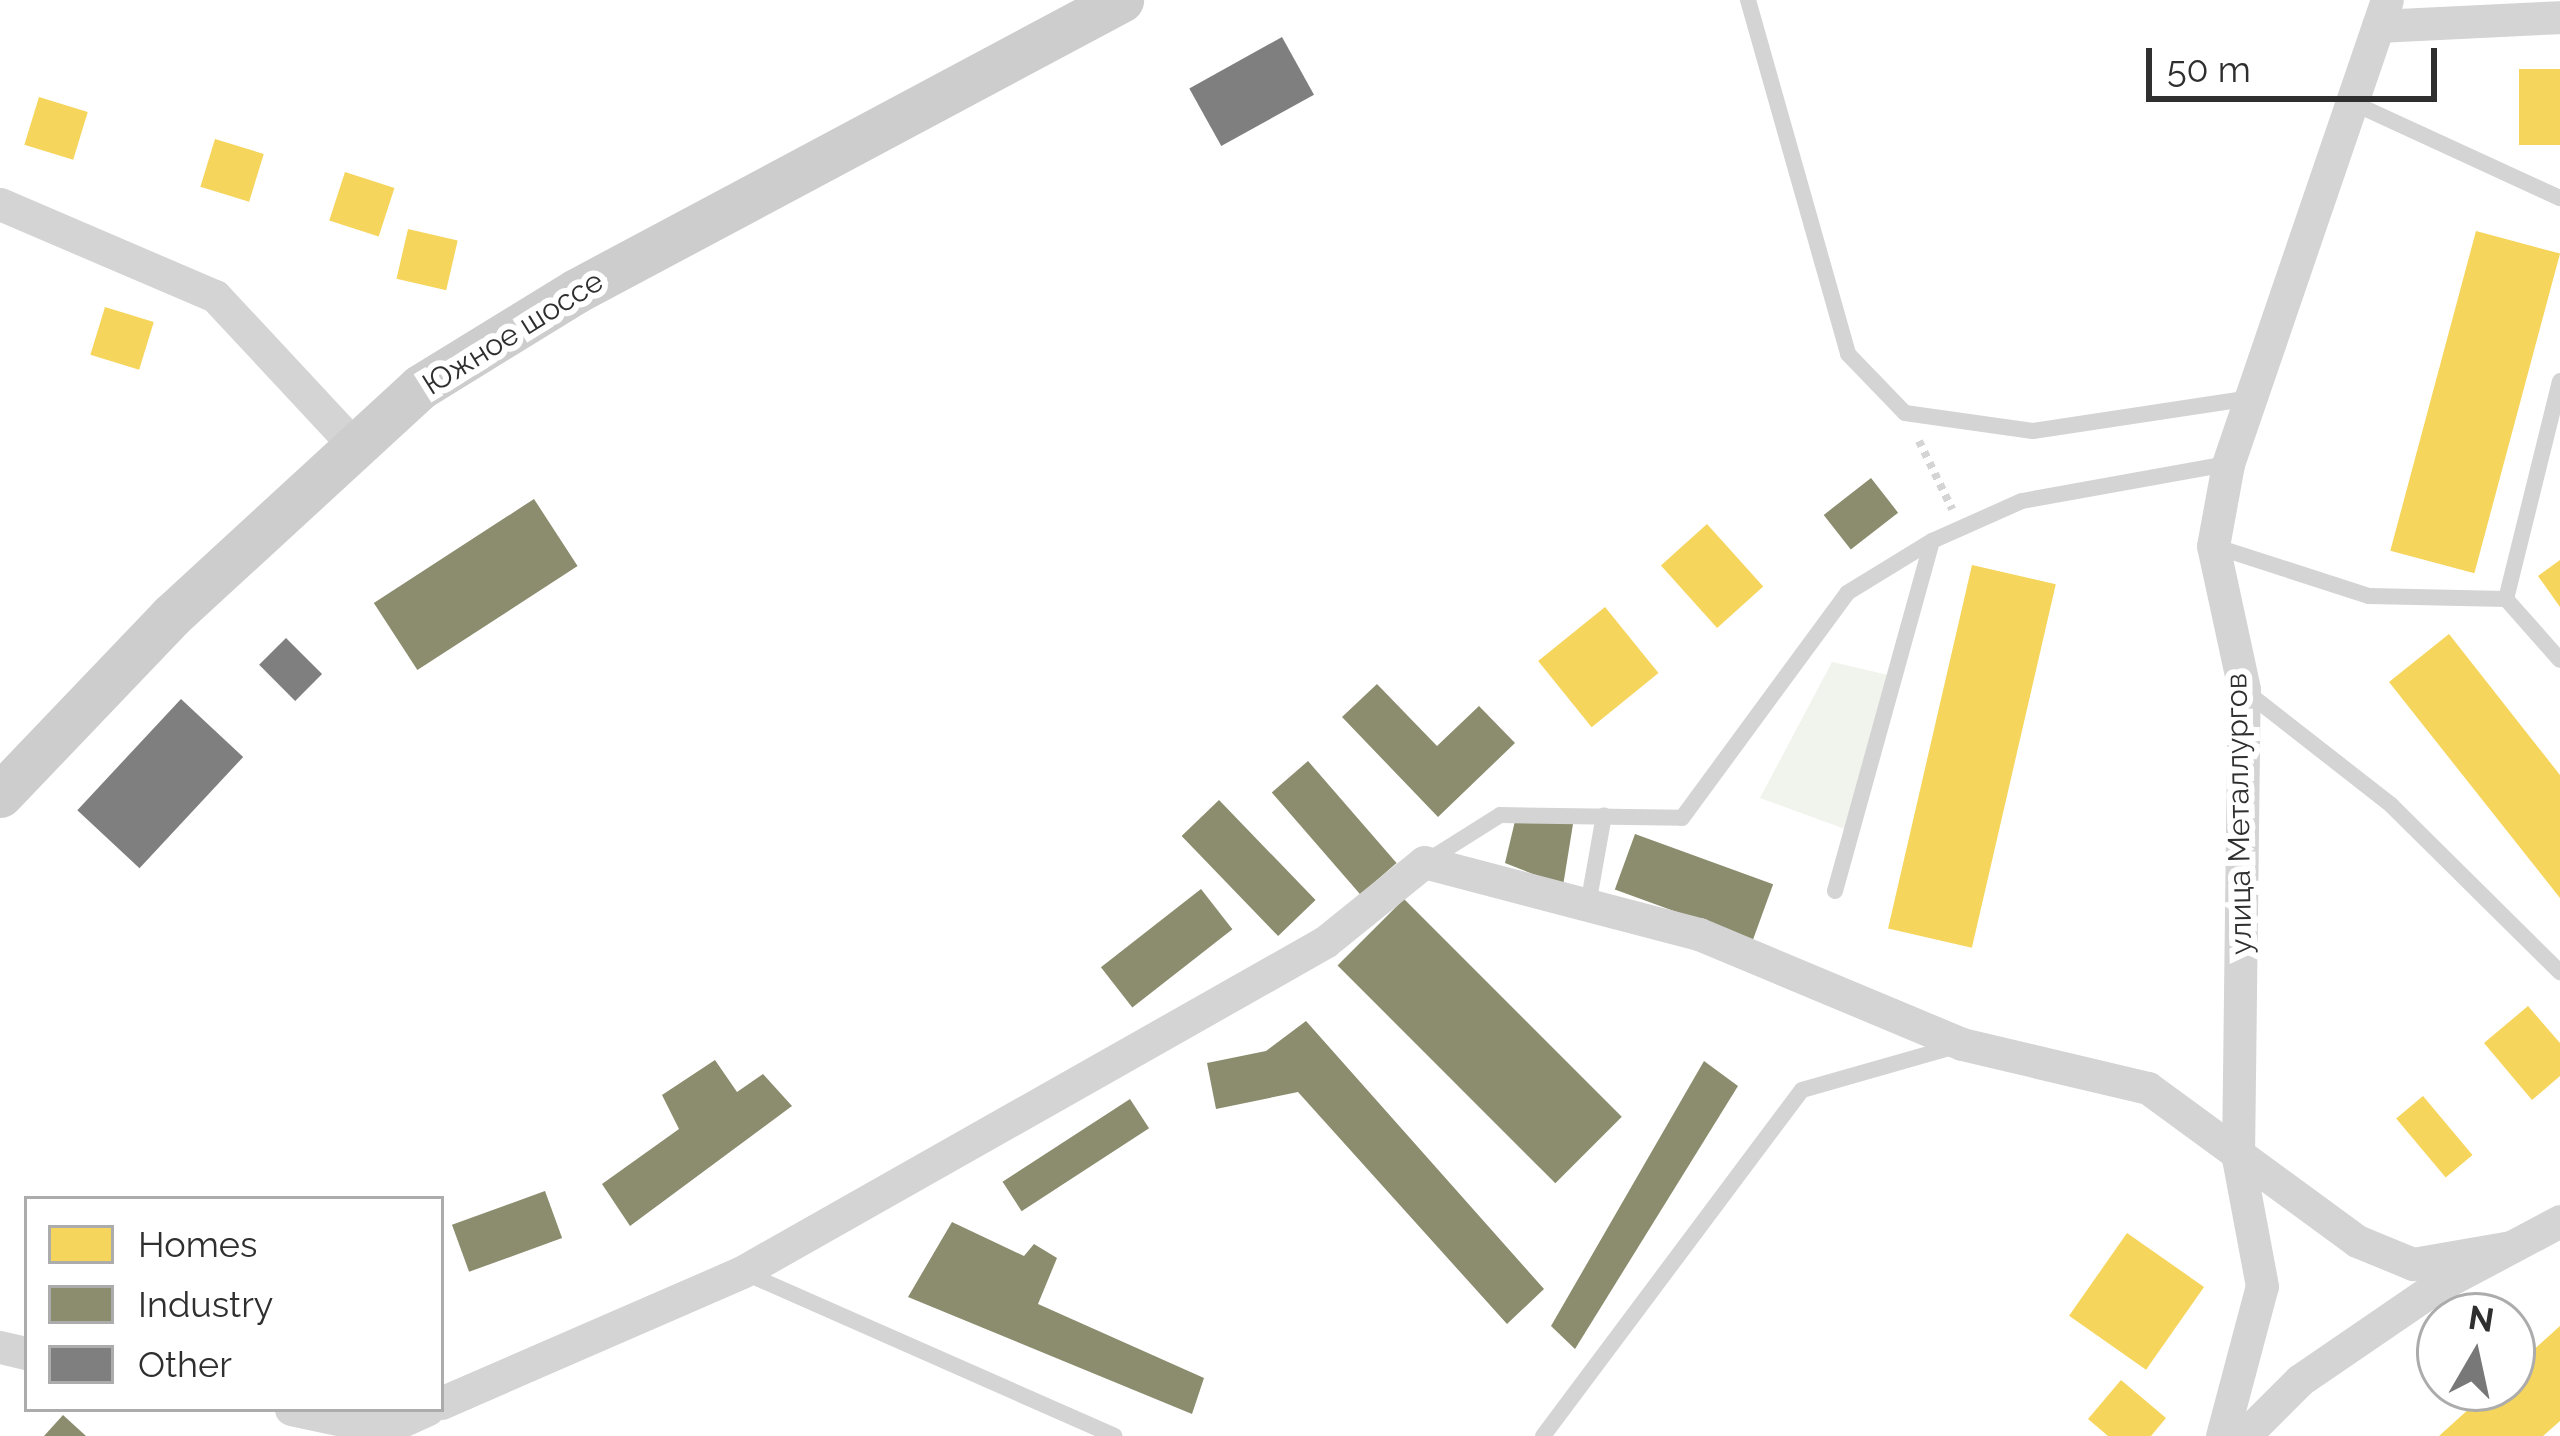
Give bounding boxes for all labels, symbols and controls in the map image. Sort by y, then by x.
scale bar [2152,24,2443,98]
text: 50 m [2167,48,2251,90]
street label: Южное шоссе [416,263,610,403]
street label: улица Металлургов [2219,673,2259,955]
legend [24,1196,444,1412]
text: Homes [138,1223,257,1265]
text: Industry [138,1283,273,1325]
north arrow [2416,1292,2536,1412]
text: N [2466,1298,2497,1340]
text: Other [138,1343,232,1385]

